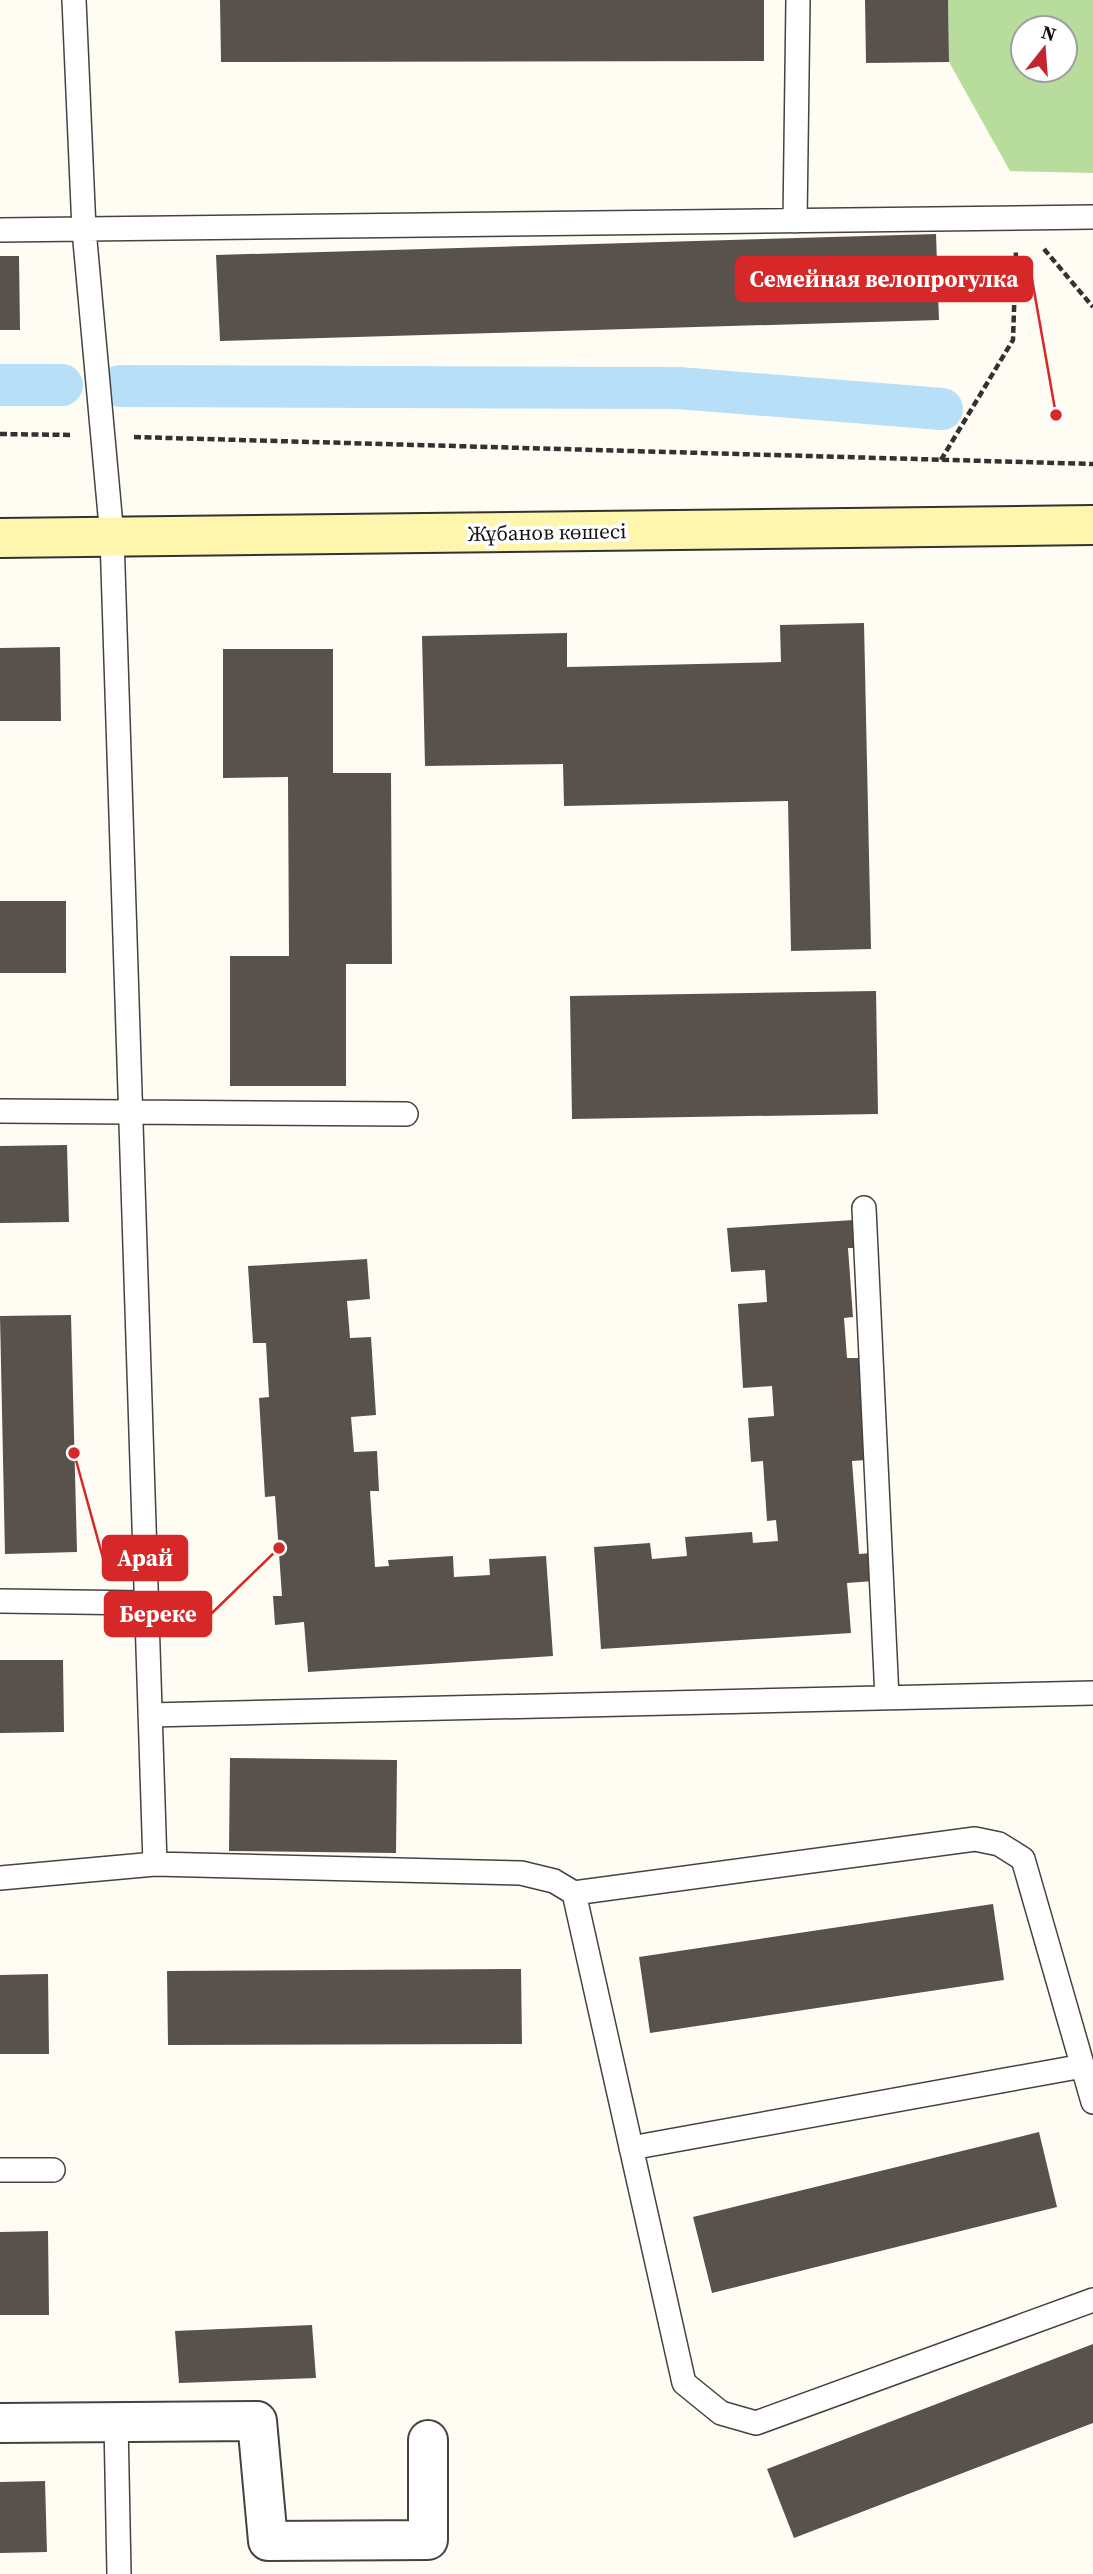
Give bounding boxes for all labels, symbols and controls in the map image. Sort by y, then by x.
north arrow [1009,14,1079,84]
text: N [1039,18,1060,47]
callout: Семейная велопрогулка [736,257,1032,301]
text: Семейная велопрогулка [750,263,1019,295]
street label: Жұбанов көшесі [467,516,627,548]
callout: Арай [103,1536,187,1580]
text: Арай [117,1542,173,1574]
callout: Береке [105,1592,211,1636]
text: Береке [119,1598,197,1630]

